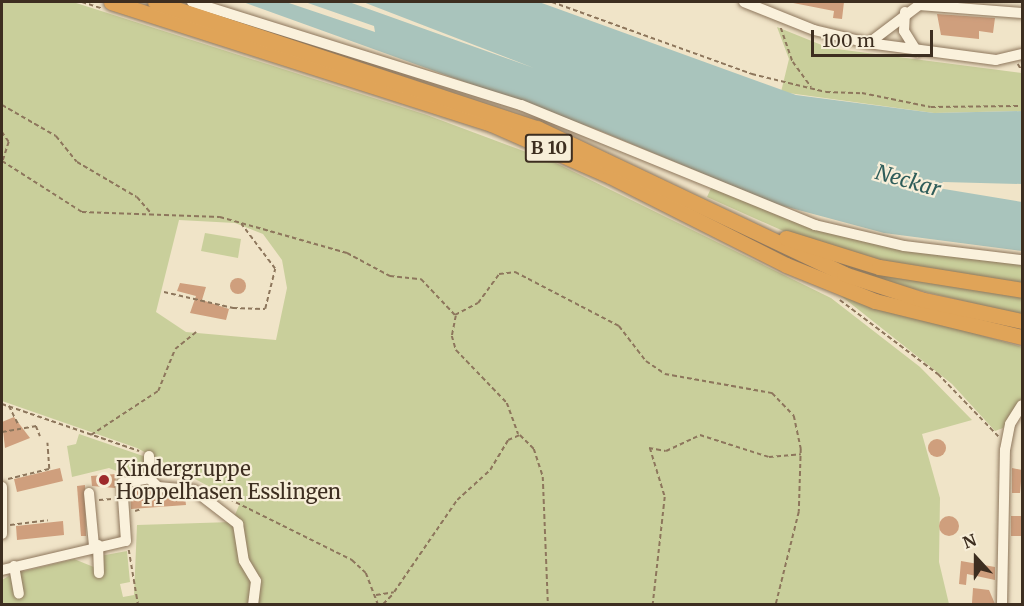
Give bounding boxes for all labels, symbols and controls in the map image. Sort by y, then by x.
scale bar [814,18,936,56]
text: 100 m [822,29,875,52]
road number: B 10 [524,133,574,163]
water label: Neckar [872,160,944,202]
place label: Kindergruppe Hoppelhasen Esslingen [116,456,341,503]
marker: Kindergruppe Hoppelhasen Esslingen [97,473,111,487]
north arrow [946,528,1006,588]
text: N [960,530,979,553]

